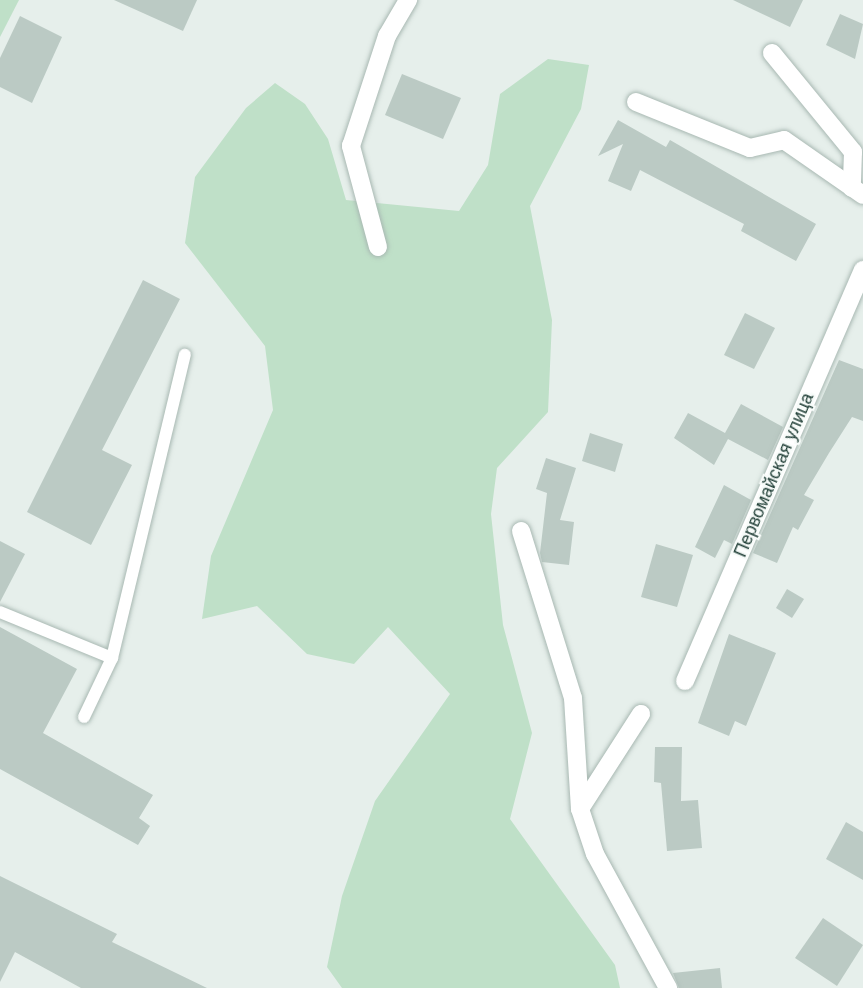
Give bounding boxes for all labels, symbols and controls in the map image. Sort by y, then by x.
street label: Первомайская улица [730,390,818,560]

